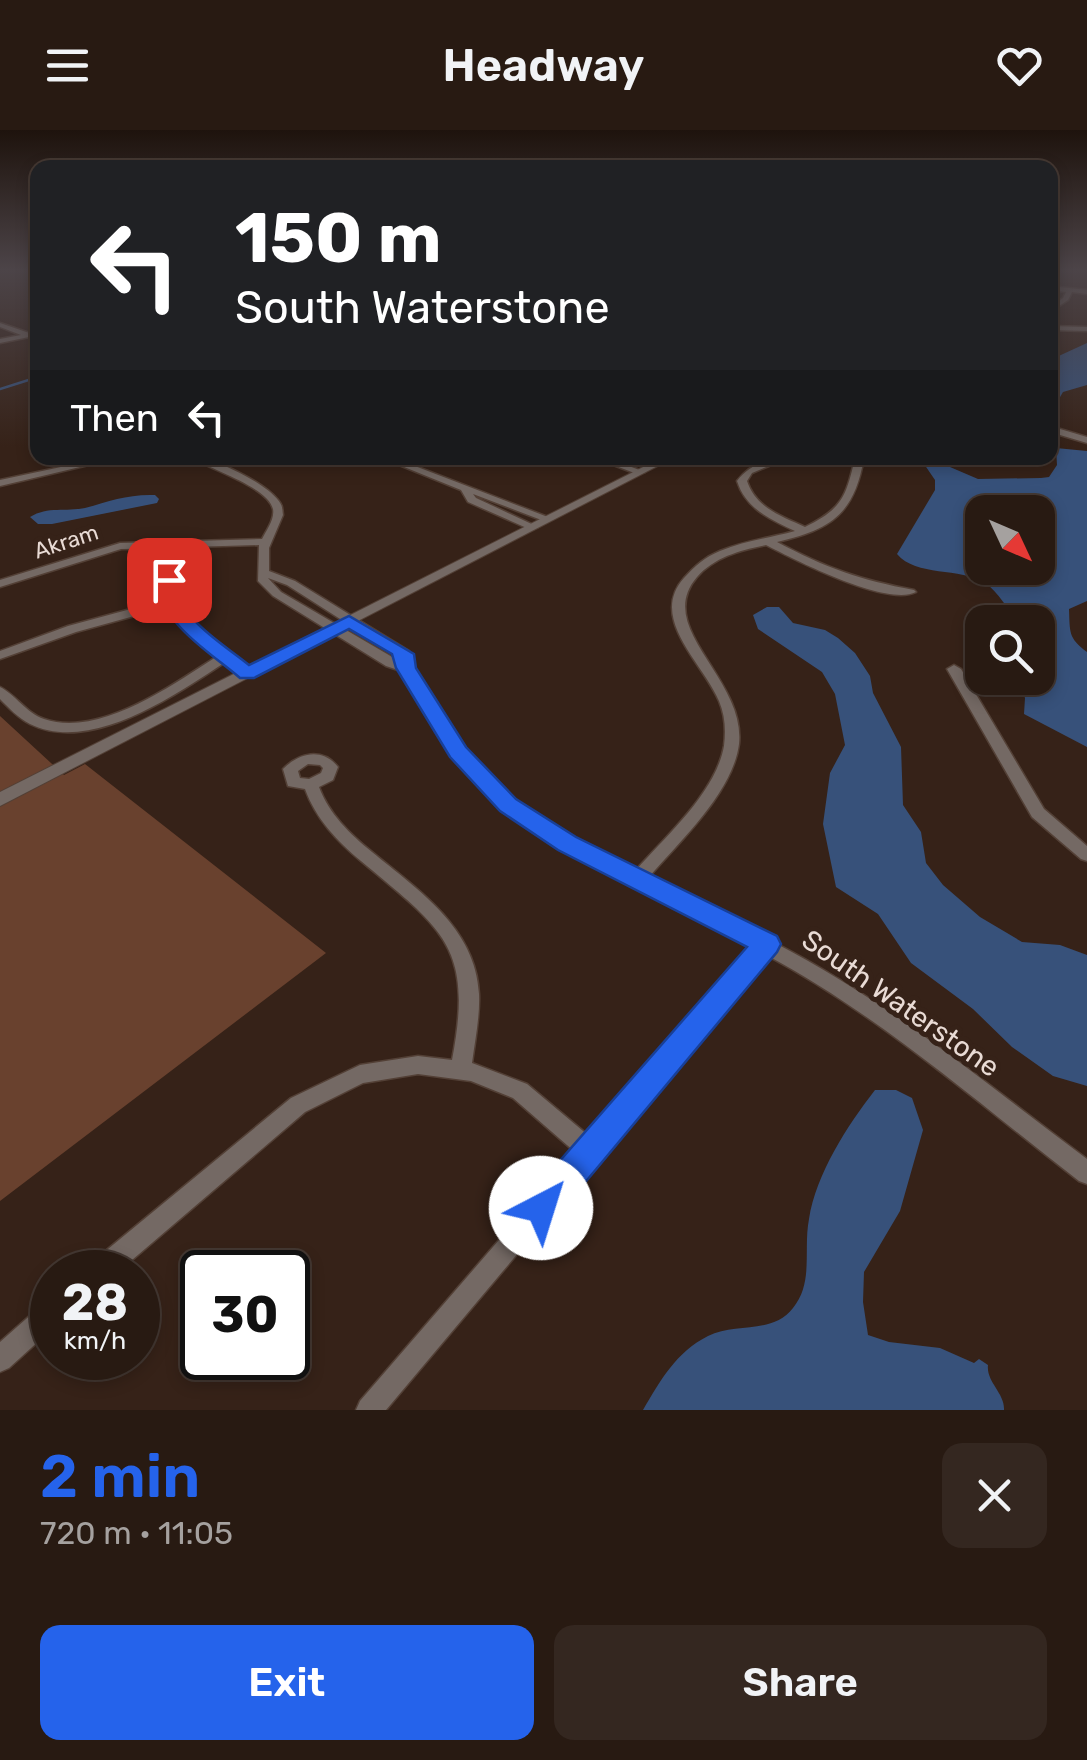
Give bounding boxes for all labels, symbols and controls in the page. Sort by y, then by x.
icon: menu [40,38,95,93]
icon: heart [992,38,1047,93]
text: Headway [443,39,644,92]
text: 150 m [235,197,442,280]
icon: left [70,200,200,330]
text: South Waterstone [235,281,610,334]
icon: left [179,390,234,445]
text: Then [70,395,159,441]
north arrow [965,495,1055,585]
map controls [965,495,1055,695]
street label: Akram [31,518,102,565]
pin [127,538,212,623]
icon: arrive [142,553,197,608]
button: search [965,605,1055,695]
street label: South Waterstone [796,923,1006,1084]
position arrow [489,1156,593,1260]
speed limit sign: 30 [180,1250,310,1380]
text: 28 [62,1273,128,1333]
text: km/h [64,1326,126,1355]
text: 2 min [40,1441,200,1512]
button: close [942,1443,1047,1548]
text: 720 m · 11:05 [40,1514,233,1552]
button: Exit [40,1625,534,1740]
button: Share [554,1625,1047,1740]

